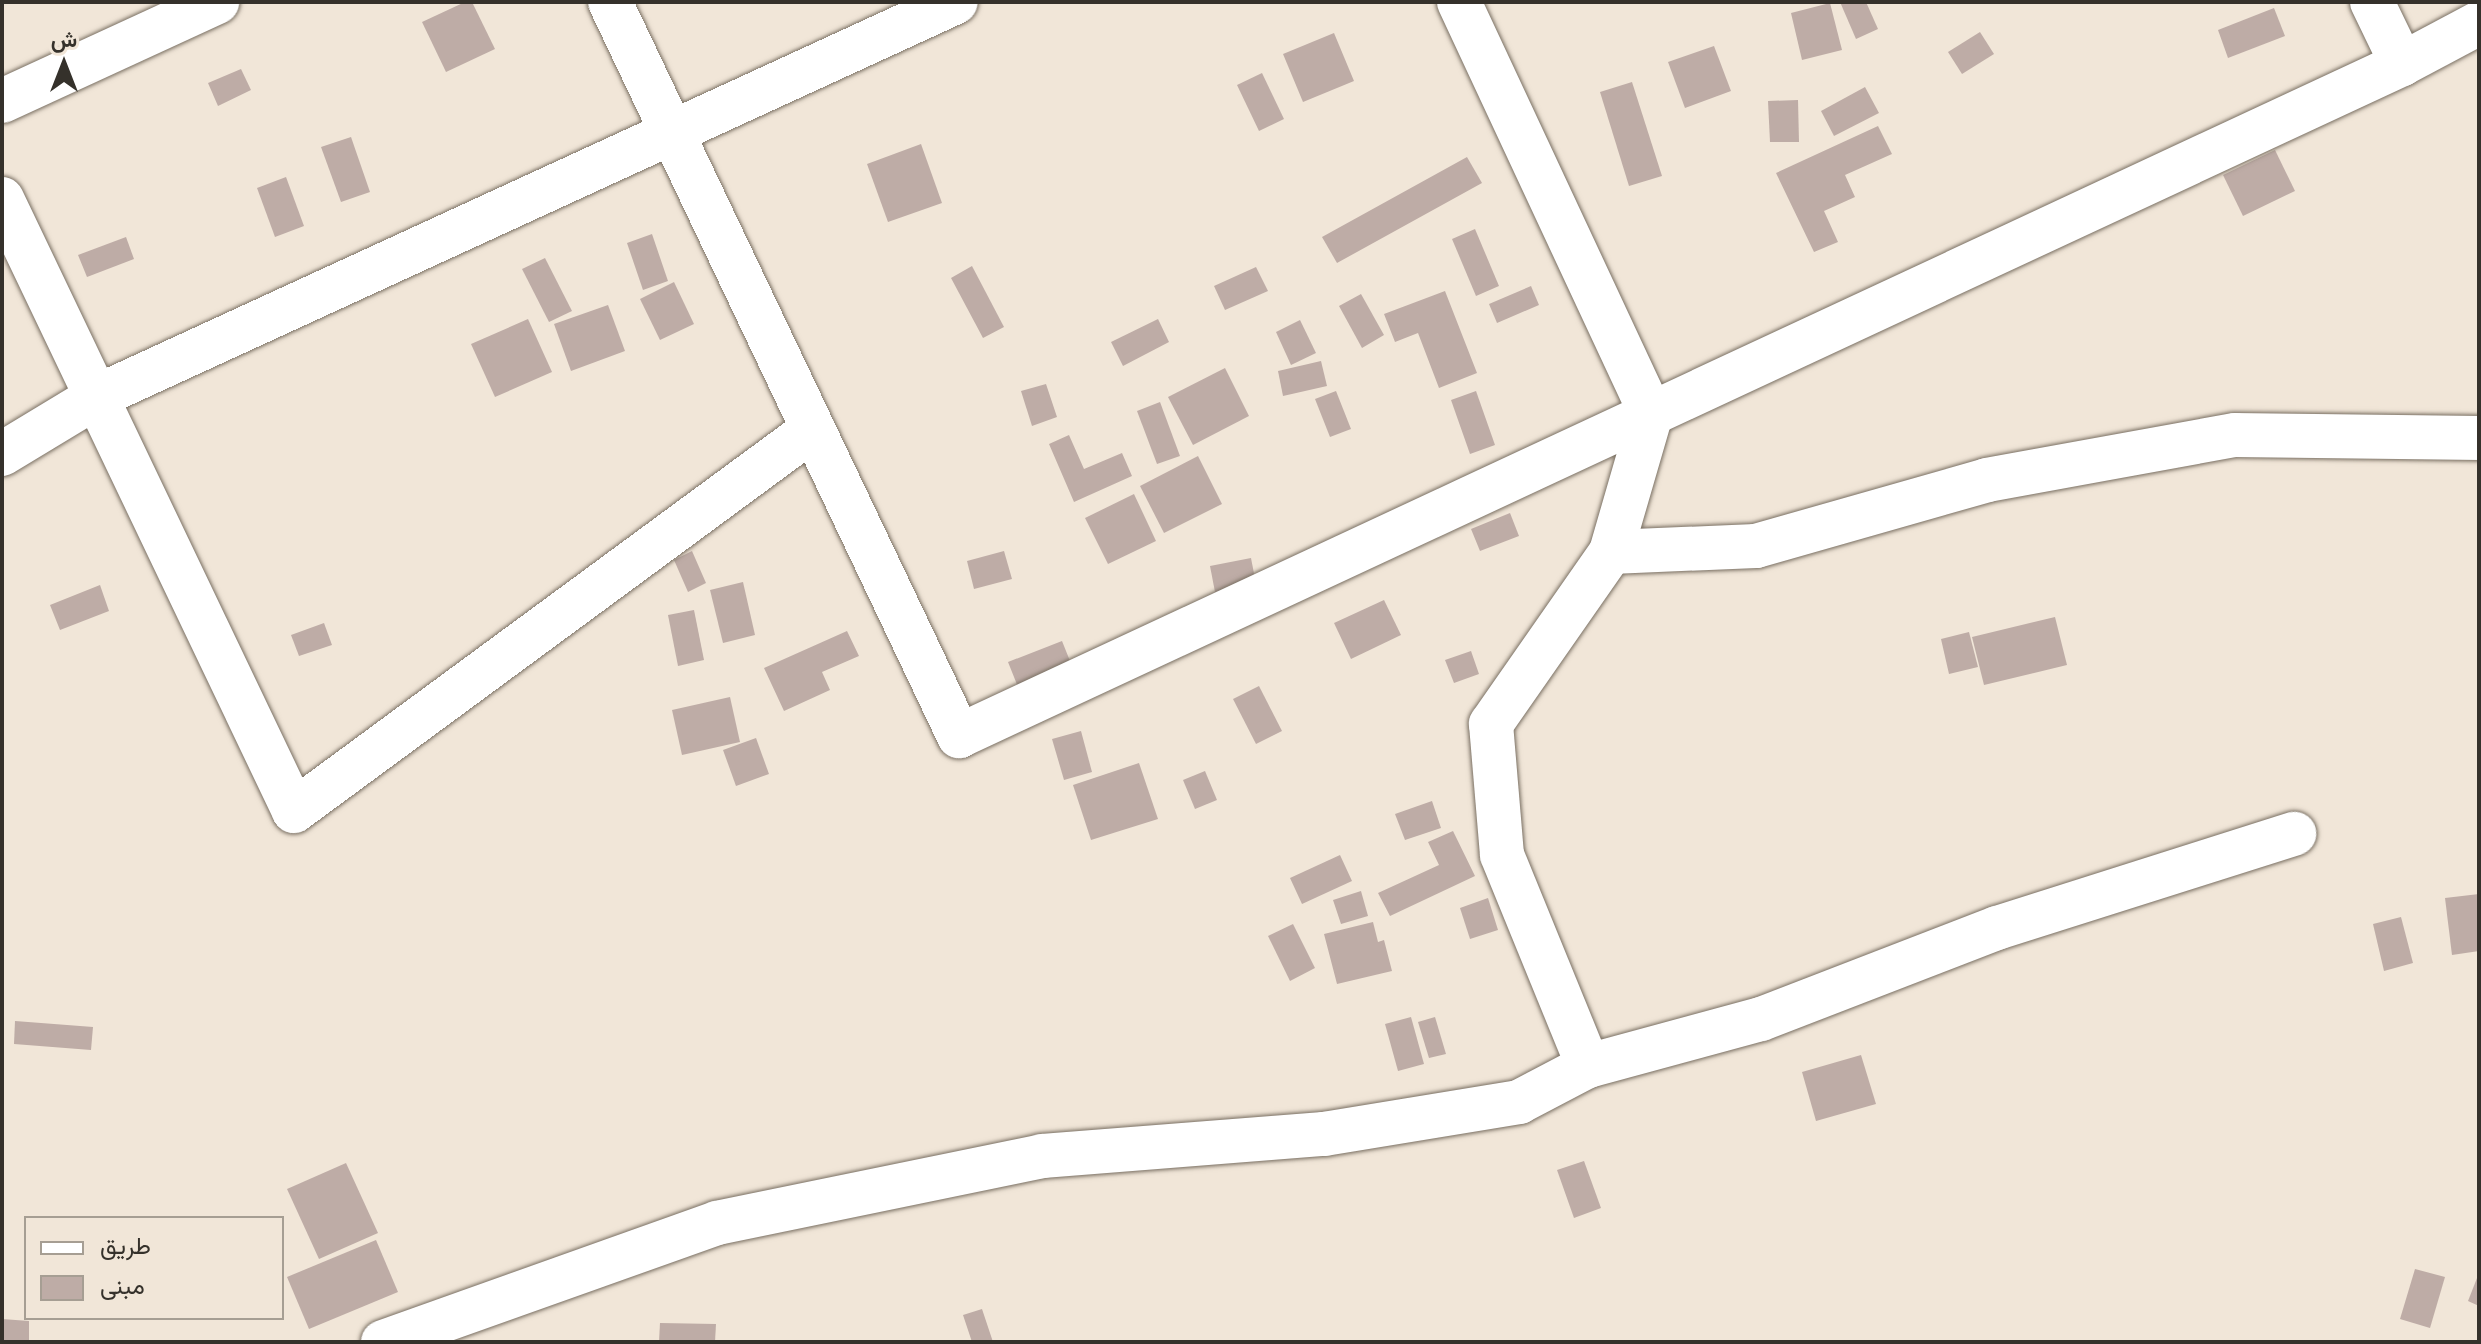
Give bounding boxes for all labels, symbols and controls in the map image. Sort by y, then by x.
north arrow [24,24,104,104]
text: ش [51,26,77,53]
legend [24,1216,284,1320]
text: طريق [100,1231,151,1261]
text: مبنى [100,1271,145,1301]

